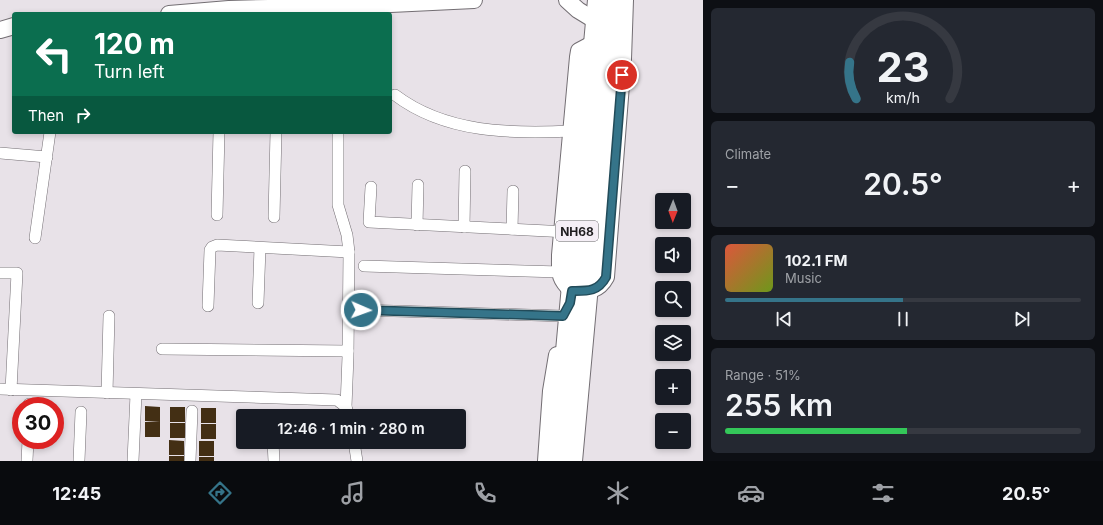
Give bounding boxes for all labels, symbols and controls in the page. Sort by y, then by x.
text: 120 m [94,27,175,61]
icon: left [28,28,80,80]
text: 23 [876,41,930,91]
pin [605,58,639,92]
text: Turn left [94,61,164,82]
icon: arrive [611,64,633,86]
text: km/h [886,88,920,105]
icon: right [72,104,94,126]
text: Then [28,106,64,125]
text: Climate [725,146,771,162]
text: 20.5° [863,166,943,202]
text: − [725,172,740,198]
text: + [1066,172,1081,198]
north arrow [655,193,691,229]
map controls [655,193,691,449]
road number: NH68 [556,221,598,241]
button: sound [655,237,691,273]
text: 102.1 FM [785,251,847,270]
text: Music [785,270,822,286]
button: search [655,281,691,317]
position arrow [340,289,382,331]
icon: previous [773,308,795,330]
icon: pause [892,308,914,330]
icon: next [1011,308,1033,330]
button: layers [655,325,691,361]
text: Range · 51% [725,367,801,383]
button: + [655,369,691,405]
text: 255 km [725,387,833,423]
speed limit sign: 30 [12,397,64,449]
button: − [655,413,691,449]
text: 12:46 · 1 min · 280 m [277,419,425,438]
icon: directions [206,479,234,507]
icon: music [339,479,367,507]
icon: phone [471,479,499,507]
icon: climate [604,479,632,507]
icon: car [737,479,765,507]
icon: filters [869,479,897,507]
text: 12:45 [52,483,101,504]
text: 20.5° [1002,483,1051,504]

